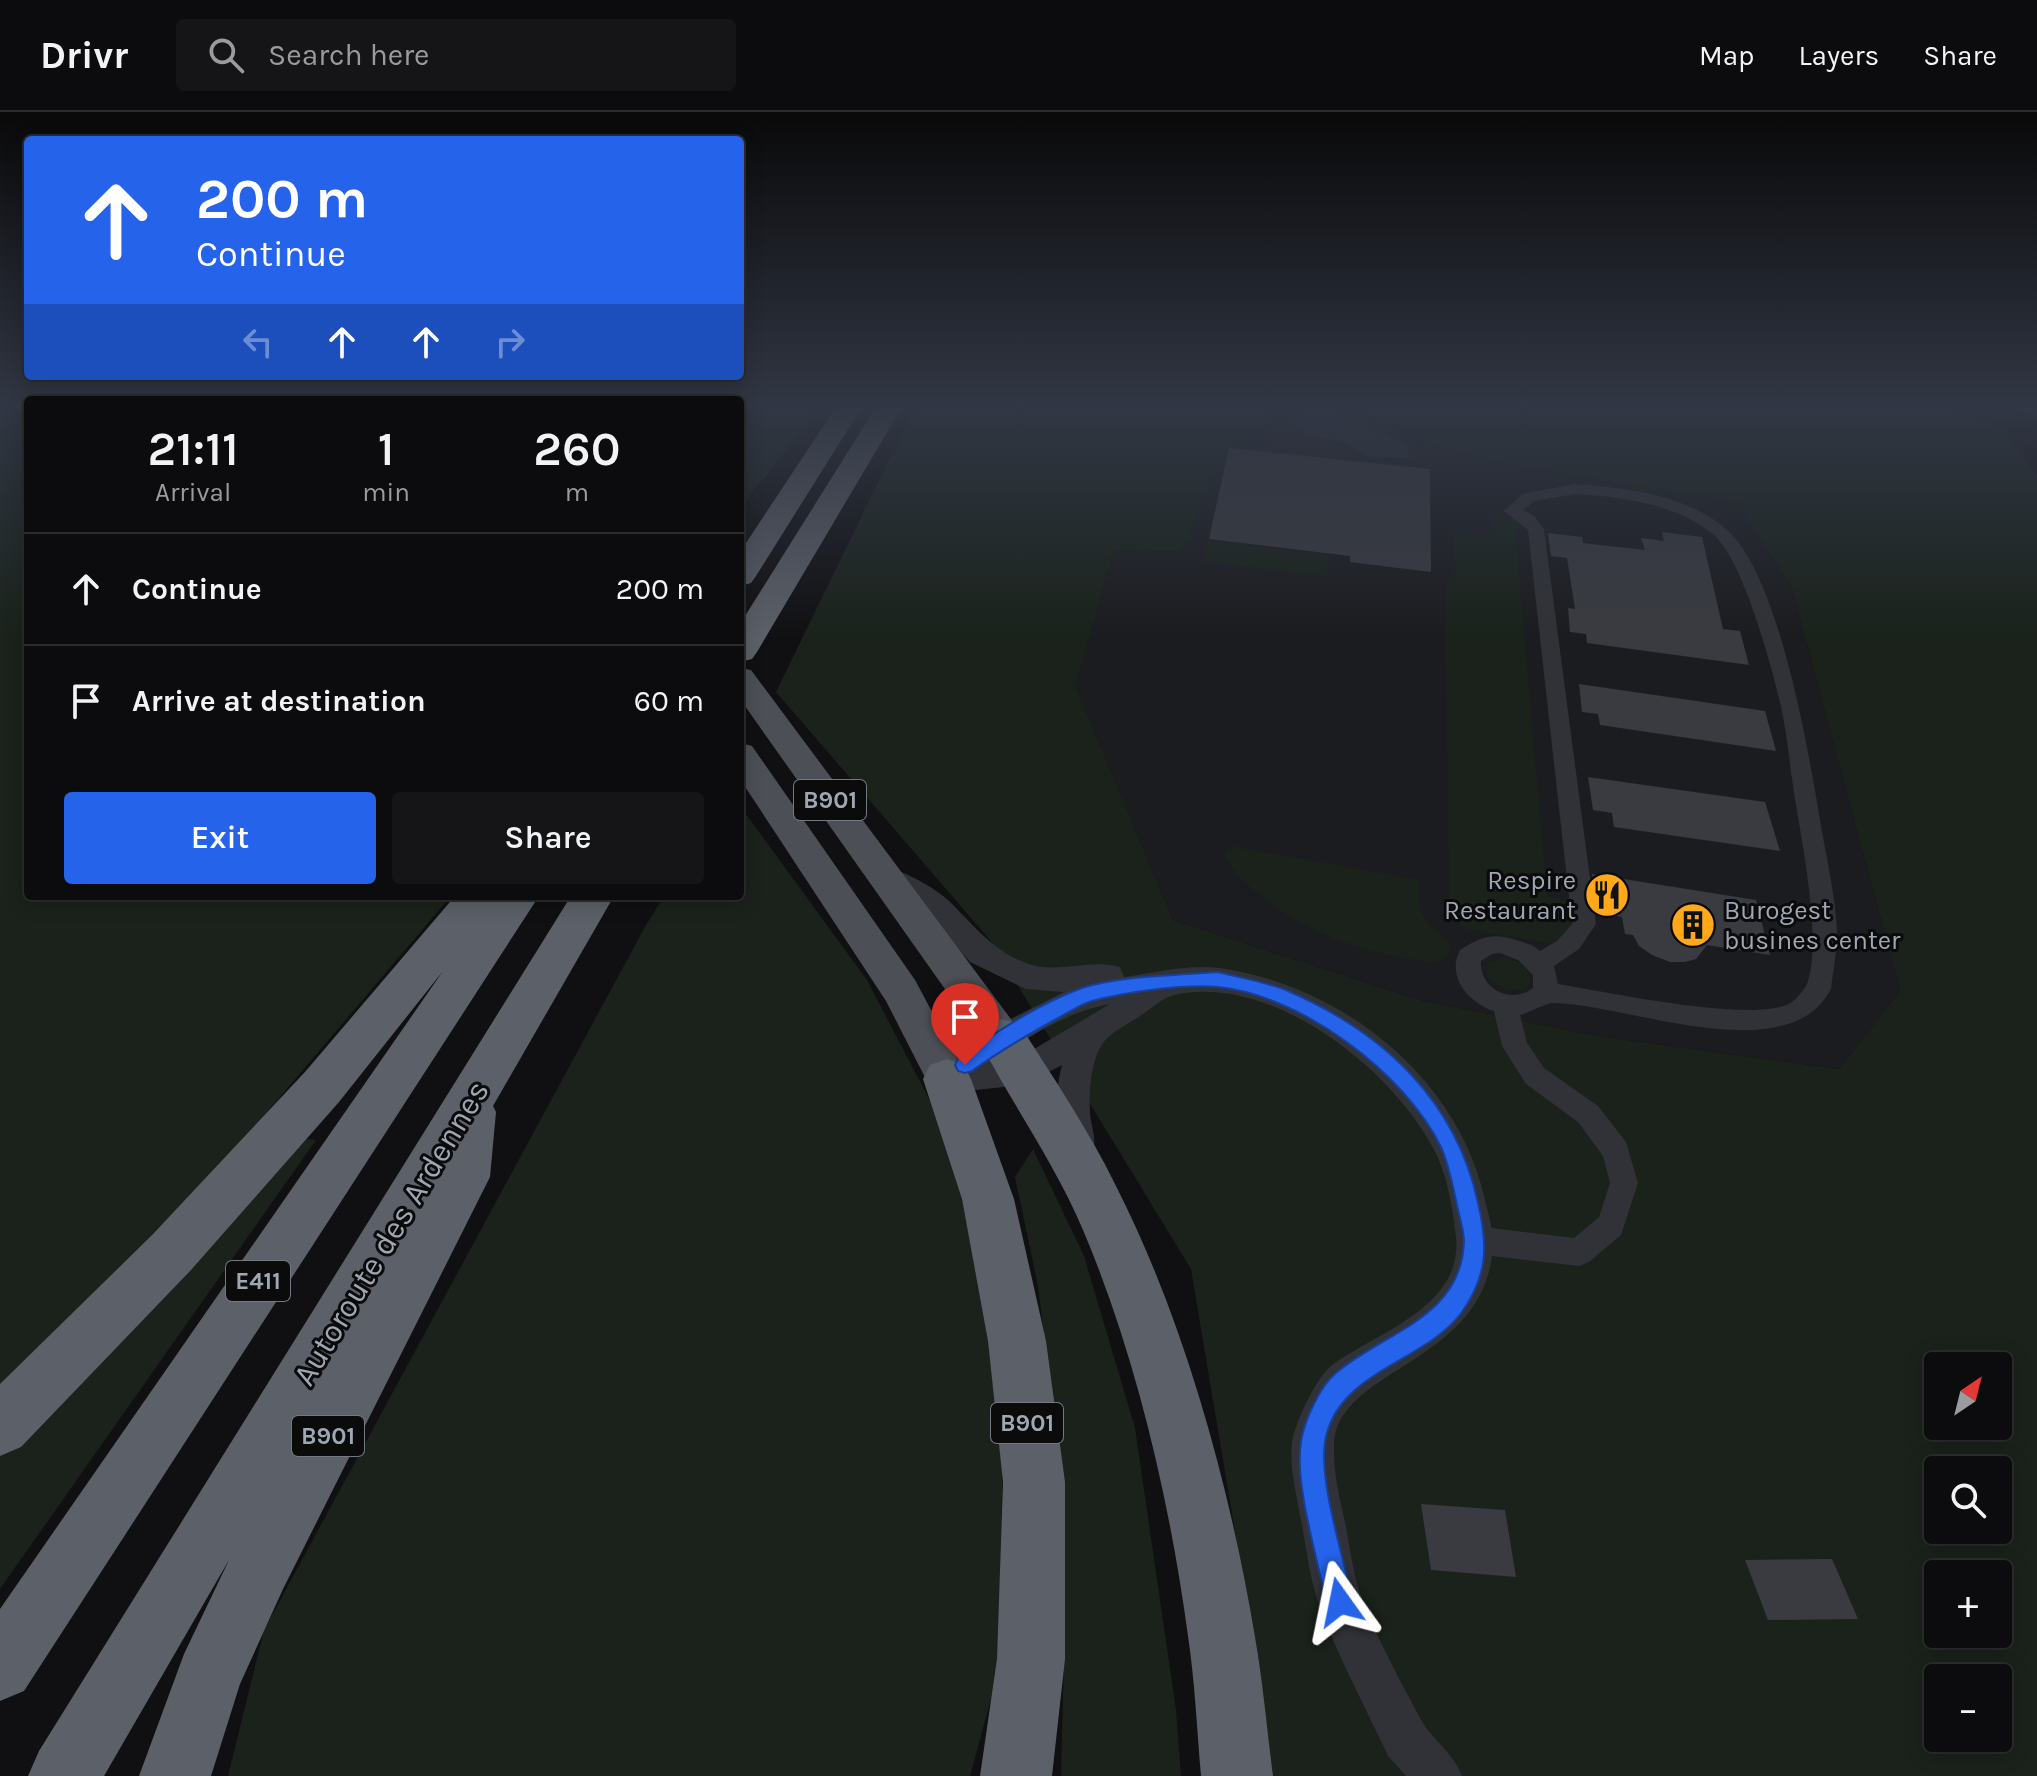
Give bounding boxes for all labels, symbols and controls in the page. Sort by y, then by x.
search box [176,19,736,91]
text: Drivr [40,33,128,78]
icon: search [204,33,248,77]
text: Search here [268,37,429,73]
text: Map [1699,39,1754,72]
text: Layers [1798,39,1879,72]
text: Share [1923,39,1997,72]
text: 200 m [196,166,368,231]
icon: ahead [64,168,168,272]
text: Continue [196,233,346,275]
icon: left [236,320,280,364]
icon: ahead [320,320,364,364]
icon: ahead [404,320,448,364]
icon: right [488,320,532,364]
text: 21:11 [147,421,239,477]
text: 1 [378,421,394,477]
text: 260 [533,421,621,477]
text: Arrival [155,477,231,508]
text: min [362,477,410,508]
text: m [565,477,589,508]
icon: ahead [64,567,108,611]
text: Continue [132,571,262,607]
text: 200 m [616,571,704,607]
icon: arrive [64,679,108,723]
text: Arrive at destination [132,683,426,719]
text: 60 m [634,683,704,719]
road number: B901 [794,780,866,820]
button: Exit [64,792,376,884]
button: Share [392,792,704,884]
place label: Respire Restaurant [1444,865,1576,926]
restaurant icon: Respire Restaurant [1583,871,1631,919]
place label: Burogest busines center [1724,895,1901,956]
building icon: Burogest busines center [1669,901,1717,949]
pin [931,983,999,1065]
icon: arrive [943,995,987,1039]
street label: Autoroute des Ardennes [285,1074,497,1392]
road number: E411 [226,1261,290,1301]
north arrow [1924,1352,2012,1440]
map controls [1924,1352,2012,1752]
road number: B901 [991,1403,1063,1443]
road number: B901 [292,1416,364,1456]
button: search [1924,1456,2012,1544]
position arrow [1298,1560,1382,1644]
button: + [1924,1560,2012,1648]
button: − [1924,1664,2012,1752]

